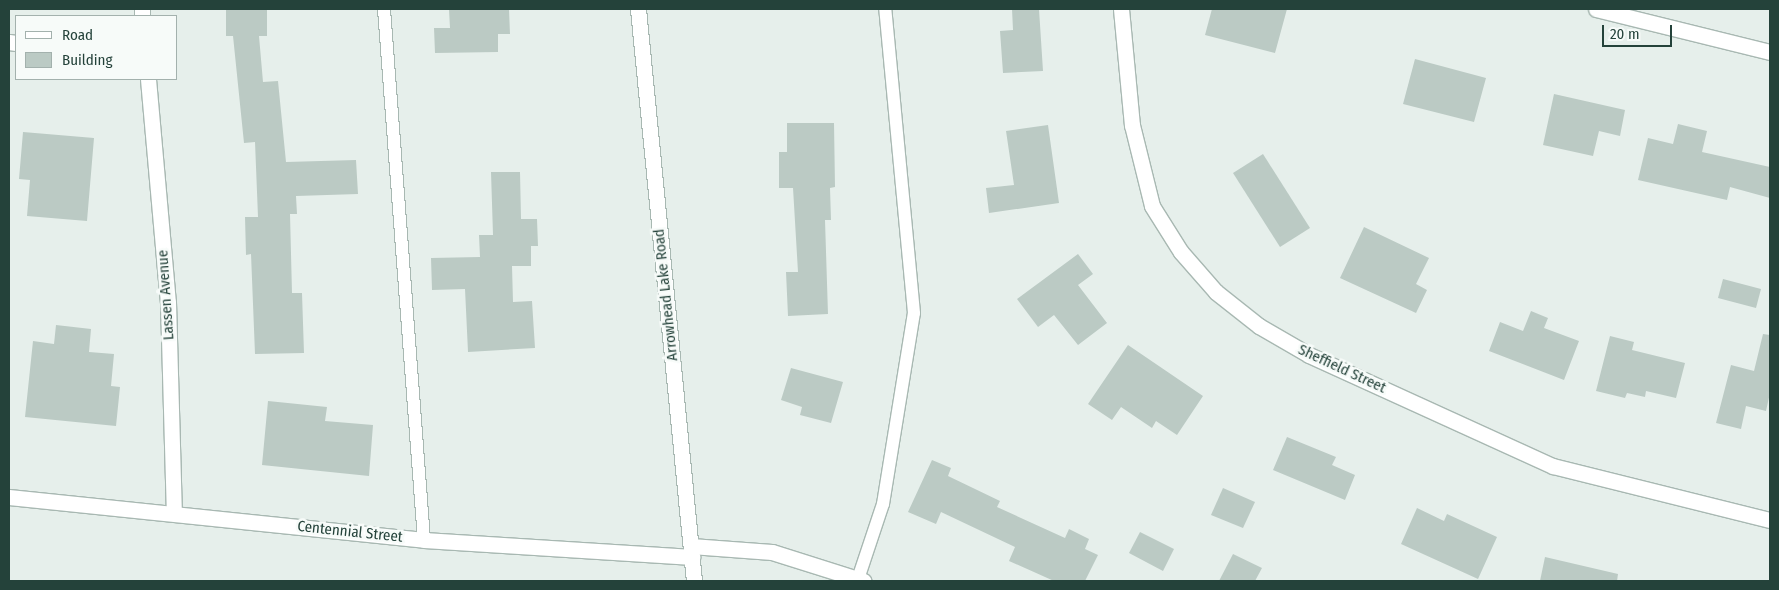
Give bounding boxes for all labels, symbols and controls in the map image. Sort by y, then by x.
legend [15,15,178,80]
scale bar [1604,15,1674,47]
text: 20 m [1610,25,1640,43]
text: Road [62,26,93,44]
text: Building [62,51,113,69]
street label: Arrowhead Lake Road [650,228,682,362]
street label: Lassen Avenue [154,249,178,341]
street label: Sheffield Street [1295,341,1389,397]
street label: Centennial Street [296,518,404,546]

